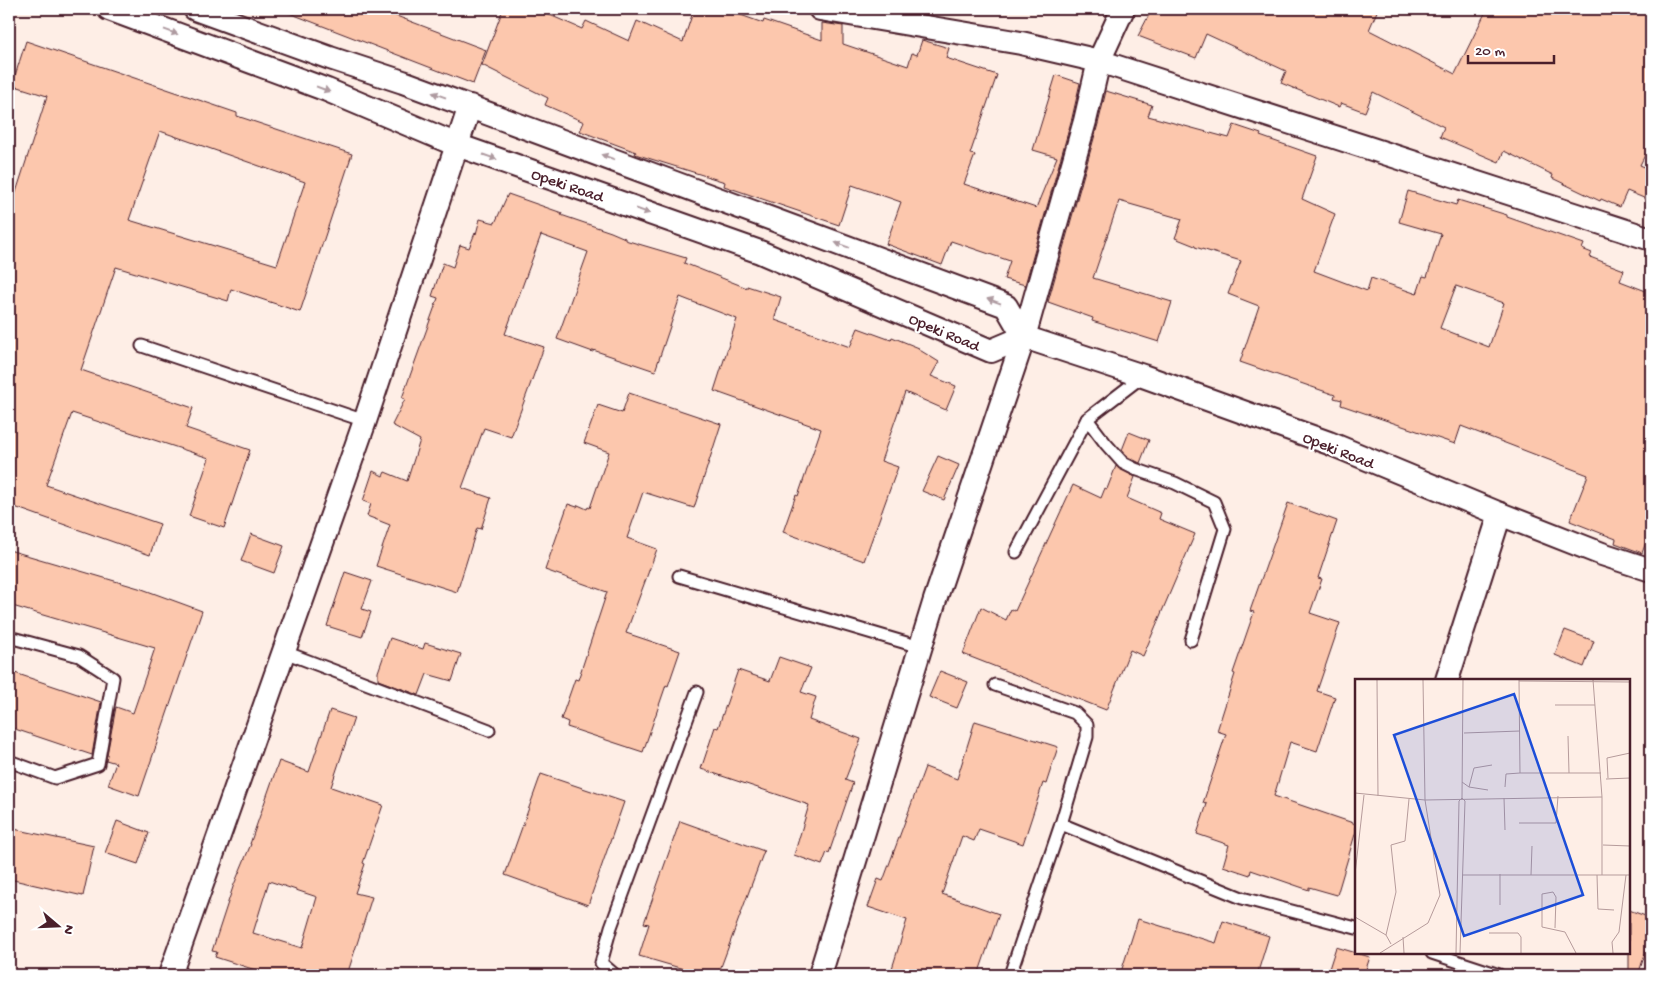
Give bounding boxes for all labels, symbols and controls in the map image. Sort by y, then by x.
one-way arrow [164,28,179,36]
scale bar [1468,32,1554,64]
text: 20 m [1475,43,1505,61]
one-way arrow [316,86,331,93]
one-way arrow [431,91,446,99]
one-way arrow [483,153,498,161]
one-way arrow [600,153,615,161]
street label: Opeki Road [528,166,607,209]
one-way arrow [636,207,651,215]
one-way arrow [834,241,849,249]
one-way arrow [986,297,1001,305]
street label: Opeki Road [905,311,983,358]
street label: Opeki Road [1299,429,1378,476]
inset map [1355,679,1630,954]
north arrow [32,902,82,952]
text: N [58,922,77,937]

